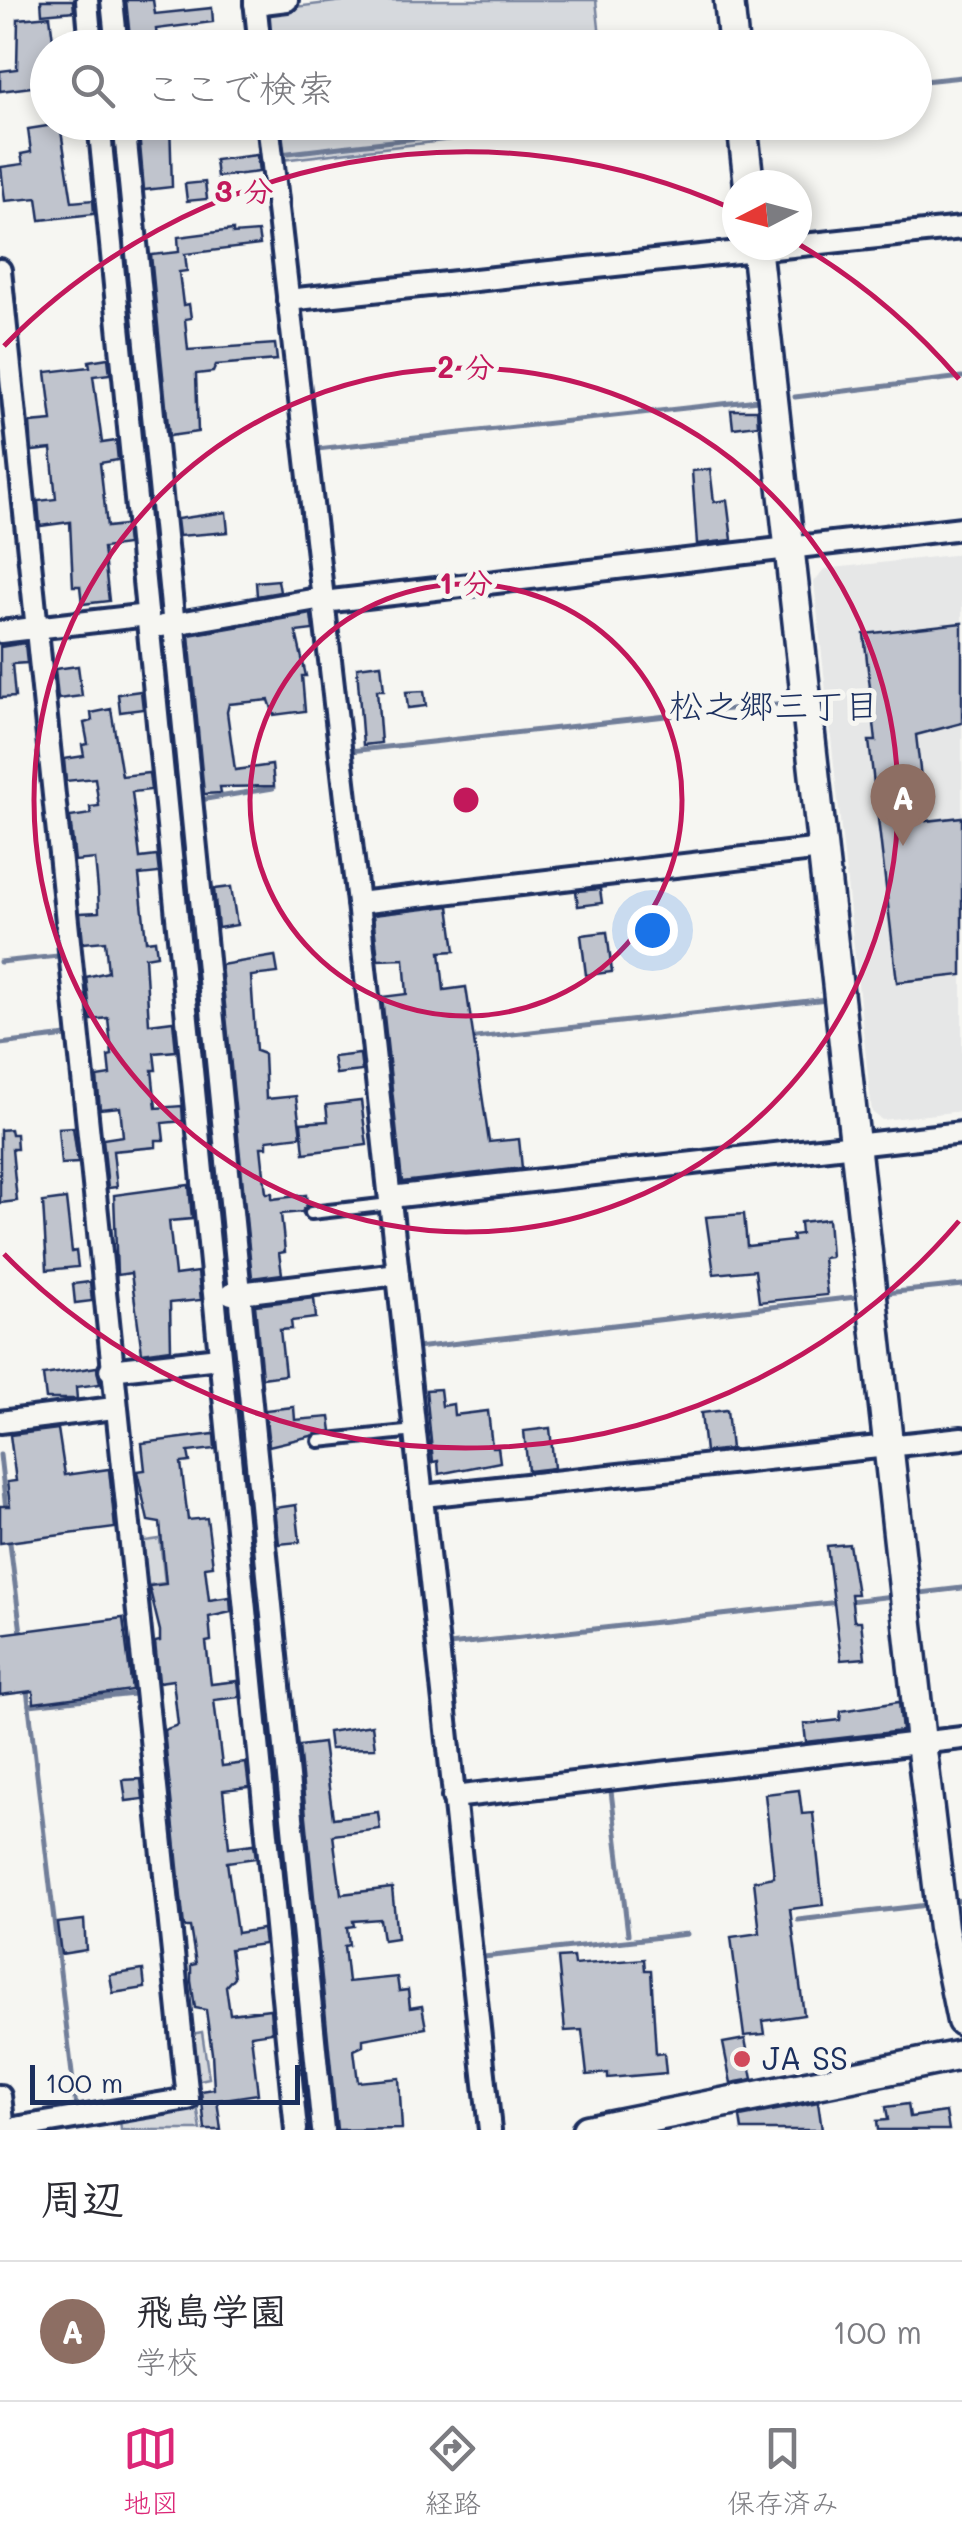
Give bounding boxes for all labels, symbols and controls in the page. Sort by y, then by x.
search box [30,30,932,140]
icon: search [65,58,120,113]
text: ここで検索 [145,62,335,112]
text: 3 分 [215,170,273,210]
north arrow [722,170,812,260]
text: 2 分 [437,346,495,386]
text: 1 分 [439,562,493,602]
district label: 松之郷三丁目 [669,681,879,727]
pin: A [870,764,936,846]
centre of rings [448,782,484,818]
your location [627,905,678,956]
place label: JA SS [762,2036,848,2078]
marker: JA SS [731,2048,753,2070]
scale bar [30,2060,300,2104]
text: 100 m [45,2064,123,2100]
text: 周辺 [40,2170,124,2225]
text: 飛島学園 [135,2285,287,2335]
text: A [61,2310,84,2352]
text: 100 m [832,2310,922,2352]
text: 学校 [135,2339,199,2381]
tab: 地図 [123,2421,179,2521]
tab: 経路 [425,2421,481,2521]
tab: 保存済み [727,2421,839,2521]

